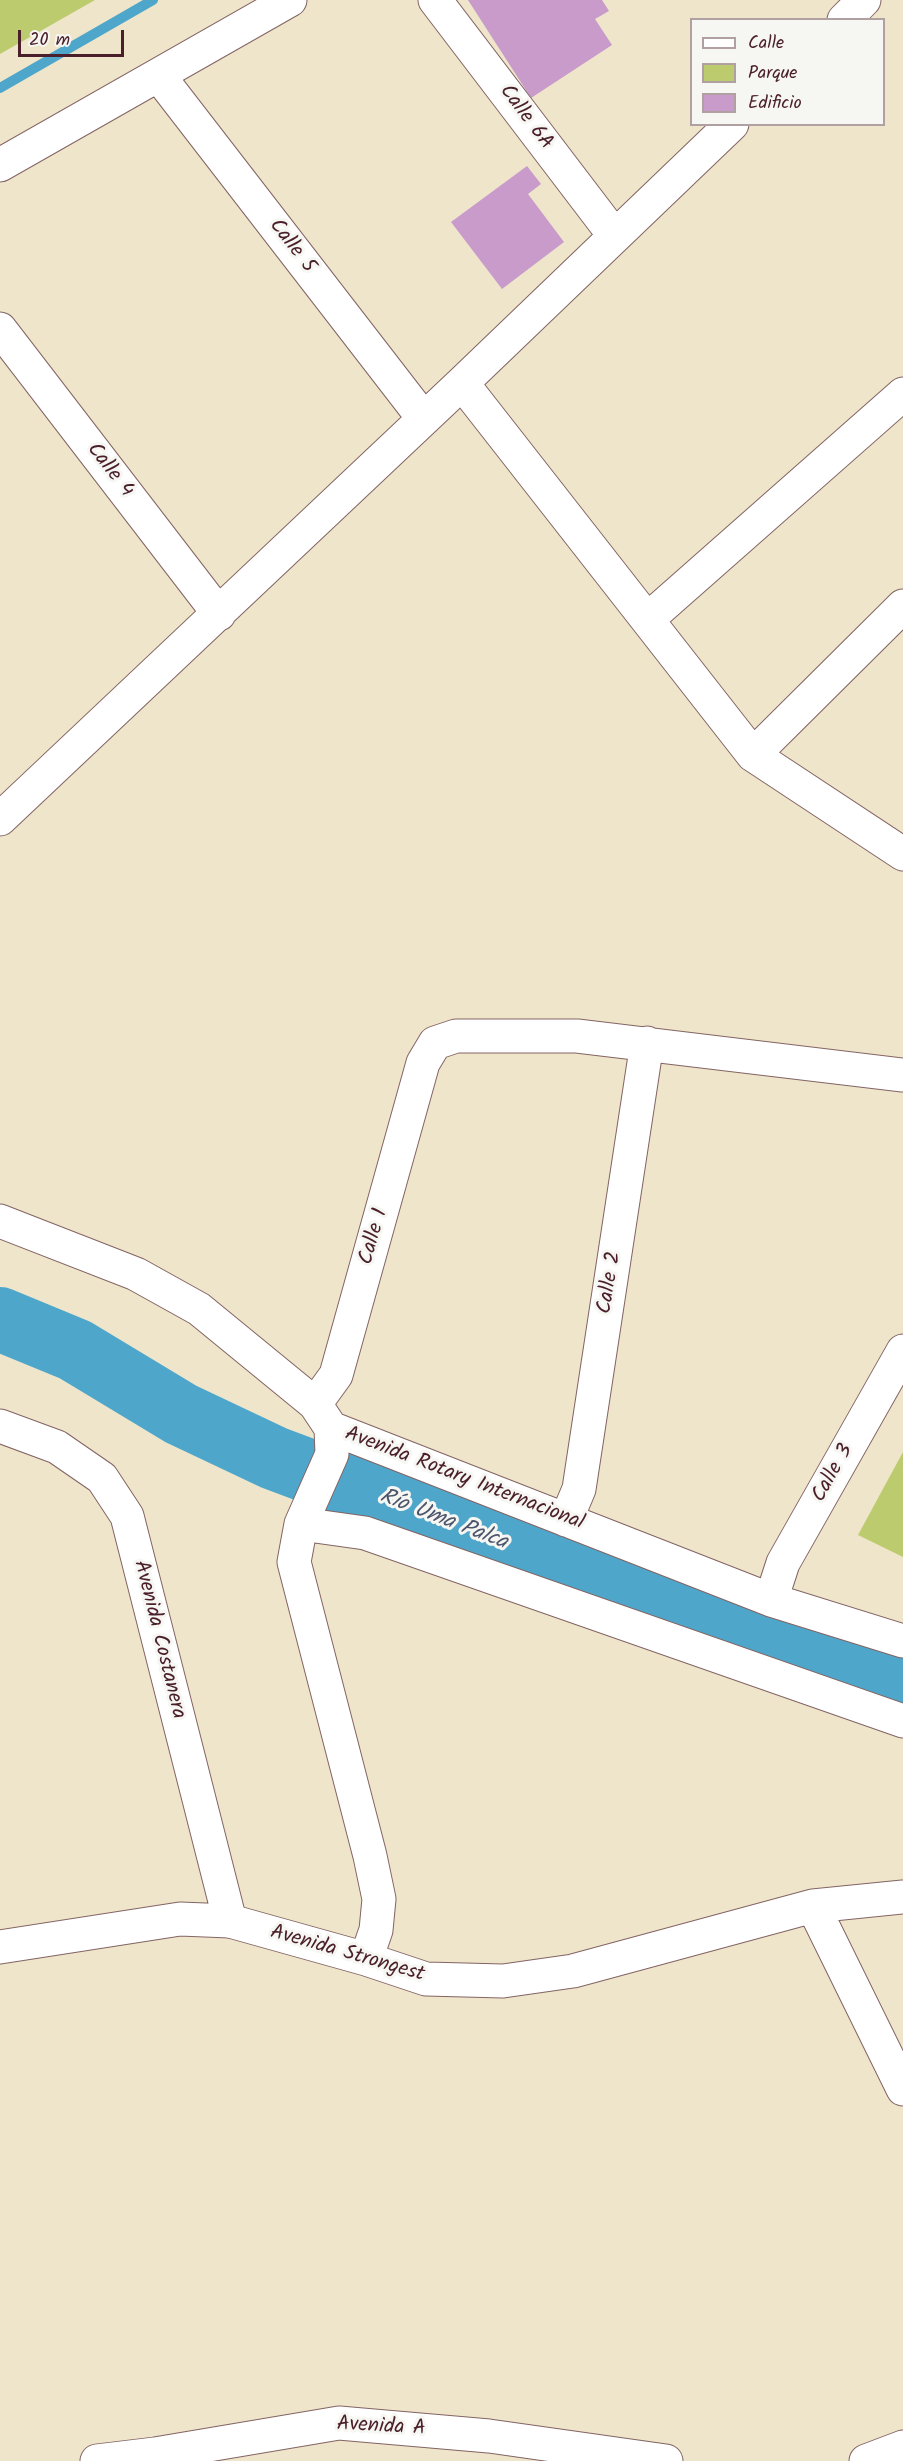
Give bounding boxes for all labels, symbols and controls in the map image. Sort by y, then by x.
scale bar [21,18,128,56]
legend [690,18,885,126]
text: 20 m [29,26,70,55]
text: Calle [748,29,784,58]
text: Parque [748,59,797,88]
street label: Calle 6A [492,80,558,156]
text: Edificio [748,89,802,118]
street label: Calle 5 [262,215,320,279]
street label: Calle 4 [80,439,138,503]
street label: Calle 1 [355,1206,395,1268]
street label: Calle 2 [594,1250,628,1316]
street label: Avenida Rotary Internacional [341,1423,587,1537]
street label: Calle 3 [808,1441,860,1507]
water label: Río Uma Palca [376,1485,510,1557]
street label: Avenida Costanera [126,1558,190,1722]
street label: Avenida Strongest [267,1921,427,1989]
street label: Avenida A [336,2413,426,2443]

